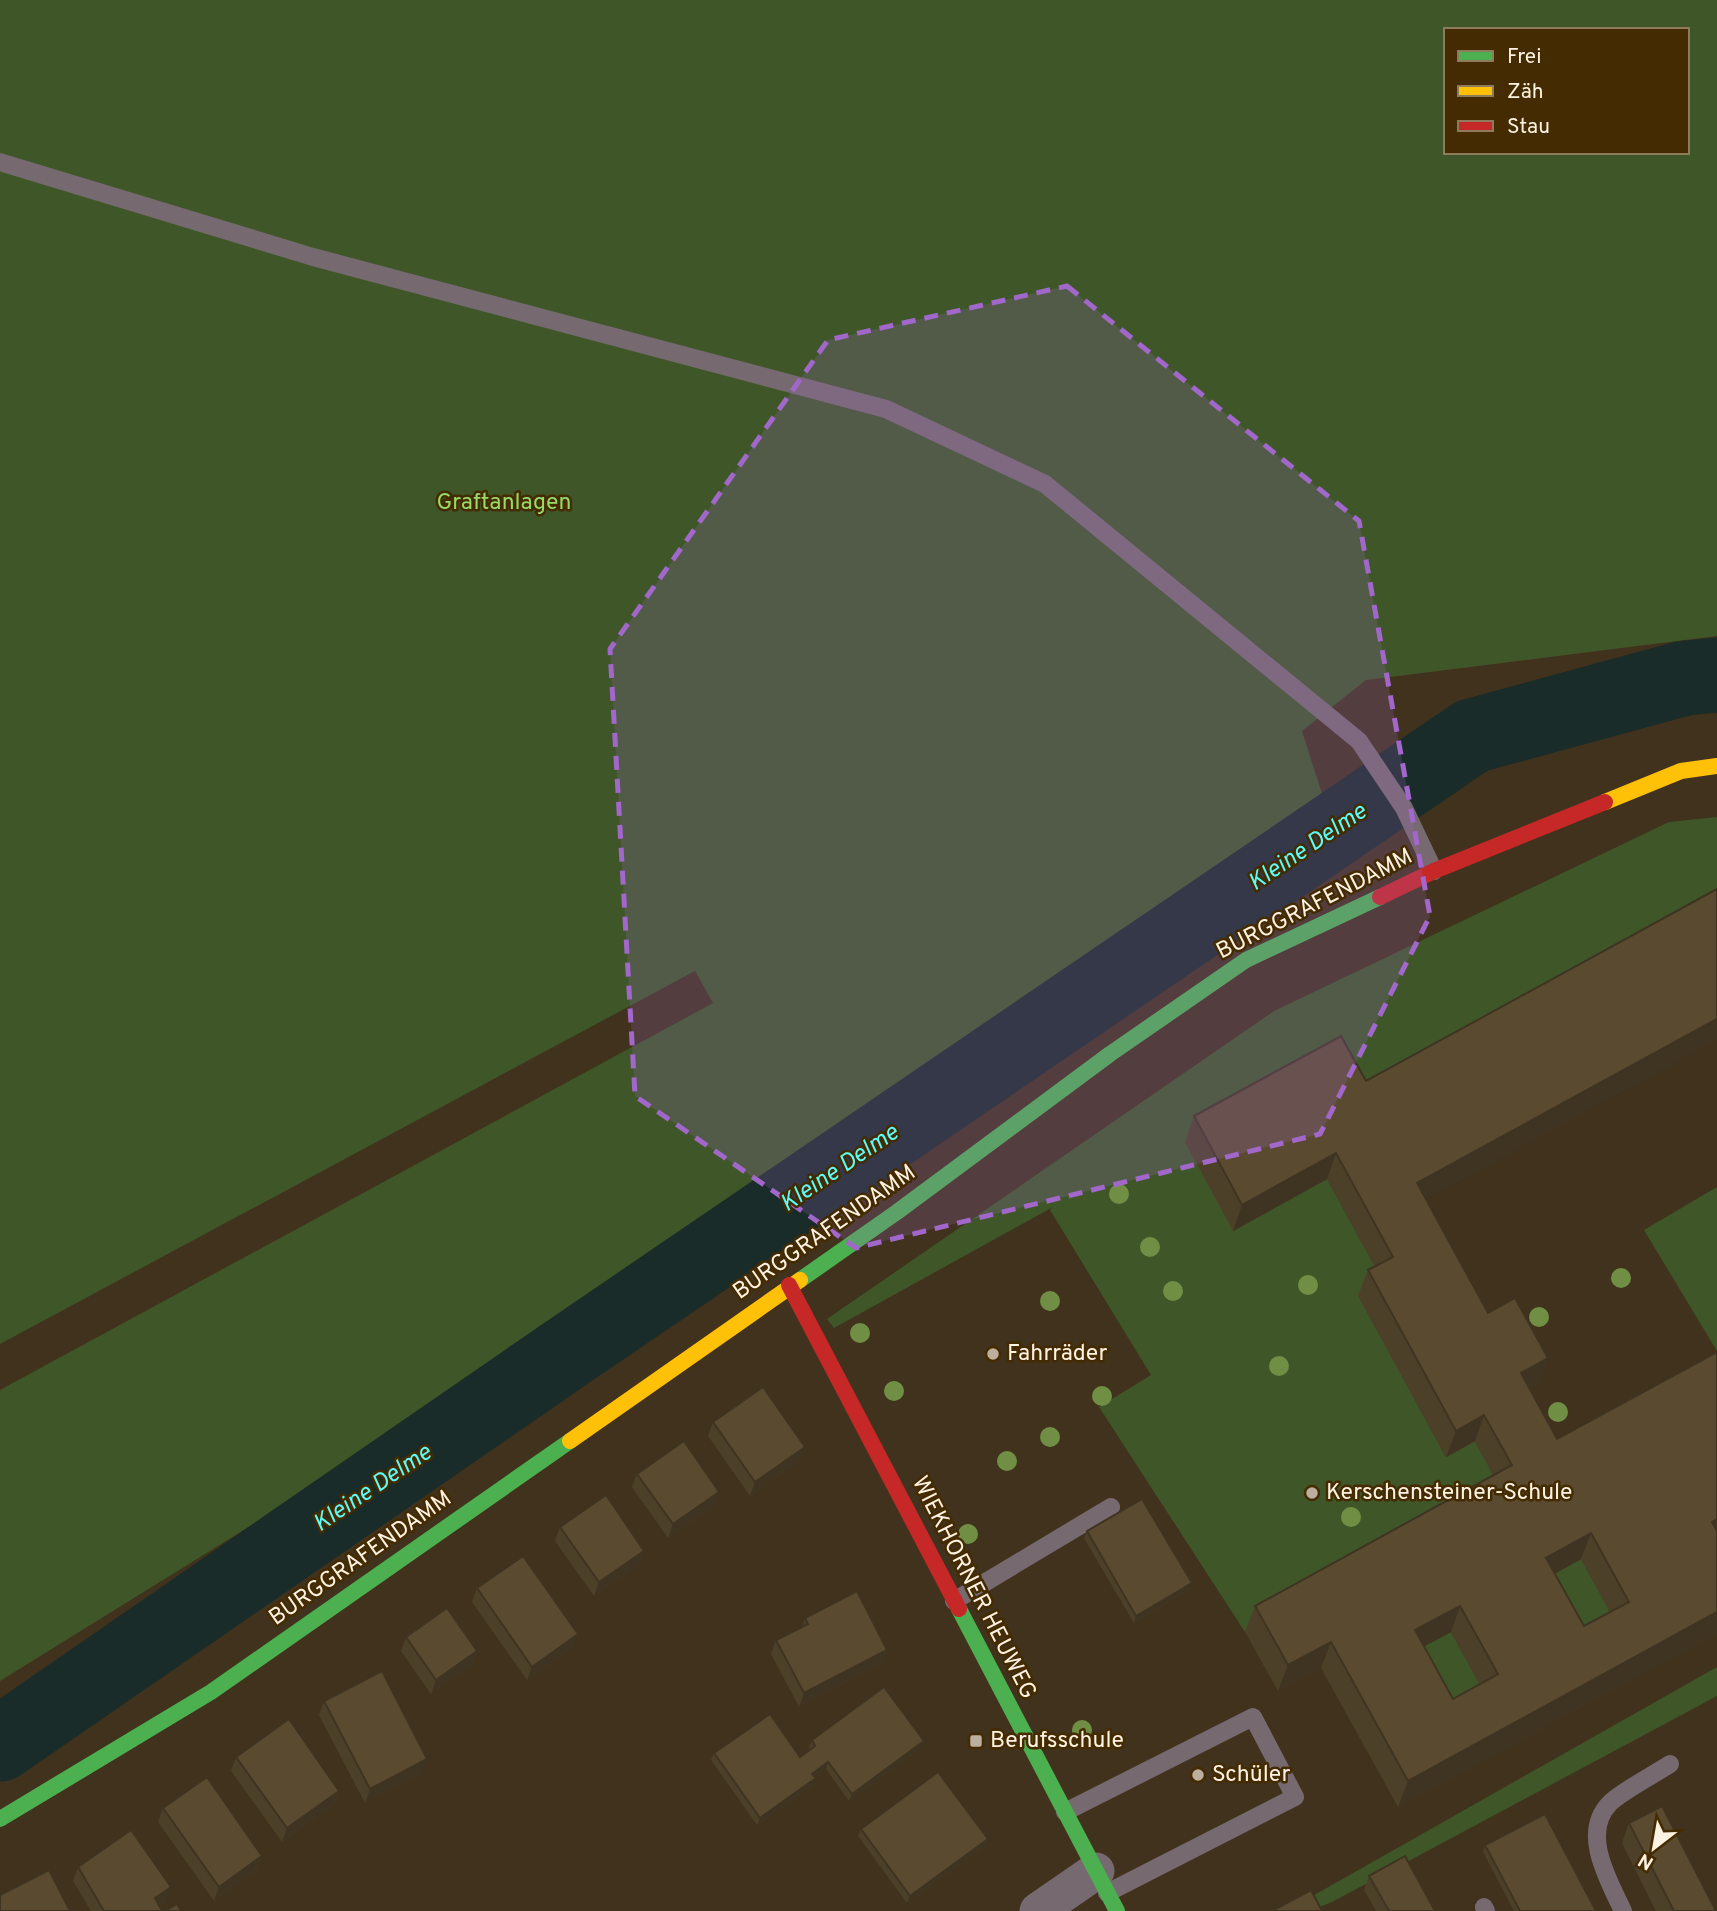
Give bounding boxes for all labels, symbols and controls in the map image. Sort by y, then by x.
legend [1444,28,1689,154]
text: Frei [1507,44,1542,71]
text: Zäh [1507,79,1544,106]
text: Stau [1507,114,1550,141]
park label: Graftanlagen [437,489,571,518]
water label: Kleine Delme [1243,797,1374,899]
street label: BURGGRAFENDAMM [1212,843,1418,967]
water label: Kleine Delme [775,1118,906,1220]
street label: BURGGRAFENDAMM [728,1159,922,1307]
place label: Fahrräder [1007,1340,1107,1369]
marker: Fahrräder [985,1346,1001,1362]
water label: Kleine Delme [308,1438,439,1540]
street label: WIEKHORNER HEUWEG [904,1472,1042,1704]
place label: Kerschensteiner-Schule [1326,1479,1573,1508]
street label: BURGGRAFENDAMM [264,1485,458,1633]
marker: Kerschensteiner-Schule [1304,1485,1320,1501]
place label: Berufsschule [990,1727,1124,1756]
marker: Berufsschule [968,1733,984,1749]
place label: Schüler [1212,1761,1290,1790]
marker: Schüler [1190,1767,1206,1783]
north arrow [1619,1813,1689,1883]
text: N [1634,1847,1658,1875]

